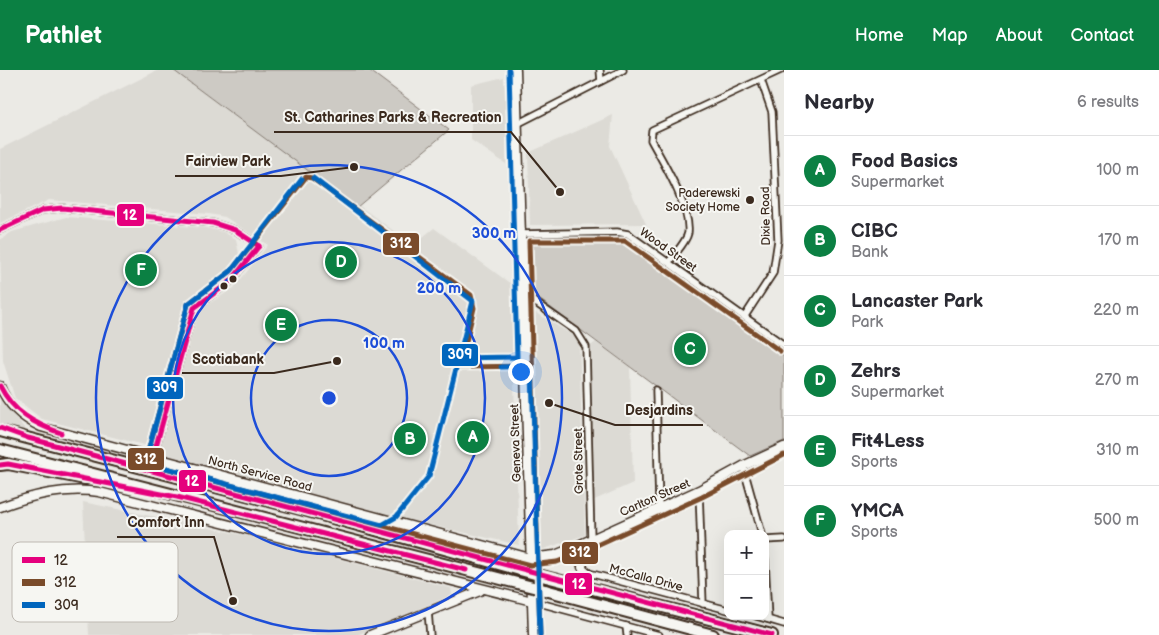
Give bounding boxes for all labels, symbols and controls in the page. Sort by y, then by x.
text: Pathlet [25,21,102,50]
text: Home [855,25,904,46]
text: Map [932,25,968,46]
text: About [996,25,1043,46]
text: Contact [1071,25,1134,46]
text: Nearby [804,90,874,115]
text: 6 results [1077,93,1139,112]
callout: St. Catharines Parks & Recreation [274,103,511,132]
text: St. Catharines Parks & Recreation [284,109,502,126]
callout: Fairview Park [175,147,281,176]
text: Food Basics [851,150,958,173]
text: Fairview Park [185,153,271,170]
text: A [815,161,825,180]
text: 100 m [1096,161,1139,180]
text: Supermarket [851,173,944,192]
place label: Paderewski Society Home [665,186,740,215]
street label: Dixie Road [758,186,774,246]
marker: Paderewski Society Home [744,194,756,206]
line badge: 12 [116,203,145,227]
text: 12 [123,207,138,224]
text: CIBC [851,220,898,243]
text: 300 m [472,224,516,243]
street label: Wood Street [636,225,700,275]
text: B [814,231,826,250]
text: 170 m [1098,231,1139,250]
line badge: 312 [382,232,420,256]
text: 312 [390,235,413,252]
pin: D [325,243,357,281]
text: Bank [851,243,888,262]
pin: F [125,251,157,289]
unlabelled marker [228,274,238,284]
text: 200 m [417,279,461,298]
unlabelled marker [219,281,229,291]
text: Lancaster Park [851,290,983,313]
text: C [814,301,826,320]
text: 220 m [1093,301,1139,320]
pin: E [265,306,297,344]
text: Park [851,313,883,332]
pin: C [674,330,706,368]
text: 100 m [363,334,405,353]
line badge: 309 [441,343,479,367]
callout: Scotiabank [182,344,274,373]
text: 309 [447,346,473,363]
text: Scotiabank [192,351,265,368]
your location [508,359,534,385]
text: Zehrs [851,360,901,383]
text: D [814,371,826,390]
text: 270 m [1095,371,1139,390]
line badge: 309 [146,376,184,400]
text: 309 [152,379,178,396]
text: Supermarket [851,383,944,402]
centre of rings [320,389,338,407]
callout: Desjardins [615,396,703,425]
text: Desjardins [625,402,693,419]
street label: Geneva Street [507,403,525,482]
pin: A [457,418,489,456]
pin: B [394,420,426,458]
street label: Grote Street [571,427,587,494]
text: Fit4Less [851,430,924,453]
text: E [815,441,825,460]
text: 310 m [1096,441,1139,460]
line badge: 312 [127,447,165,471]
text: 312 [135,451,158,468]
street label: North Service Road [207,453,314,495]
text: Sports [851,453,898,472]
line badge: 12 [178,469,207,493]
text: 12 [185,473,200,490]
street label: Carlton Street [618,476,693,520]
text: YMCA [851,500,904,523]
callout: Comfort Inn [117,508,214,537]
text: F [815,511,825,530]
text: 500 m [1093,511,1139,530]
text: Comfort Inn [127,514,205,531]
text: Sports [851,523,898,542]
map controls [724,530,769,620]
button: + [724,530,769,575]
line badge: 312 [561,541,599,565]
legend [12,542,178,622]
text: 312 [569,544,592,561]
text: 12 [54,552,68,569]
street label: McCalla Drive [608,561,684,595]
line badge: 12 [564,572,593,596]
text: 312 [54,574,77,591]
button: − [724,575,769,620]
text: 12 [572,576,587,593]
text: 309 [54,597,79,614]

